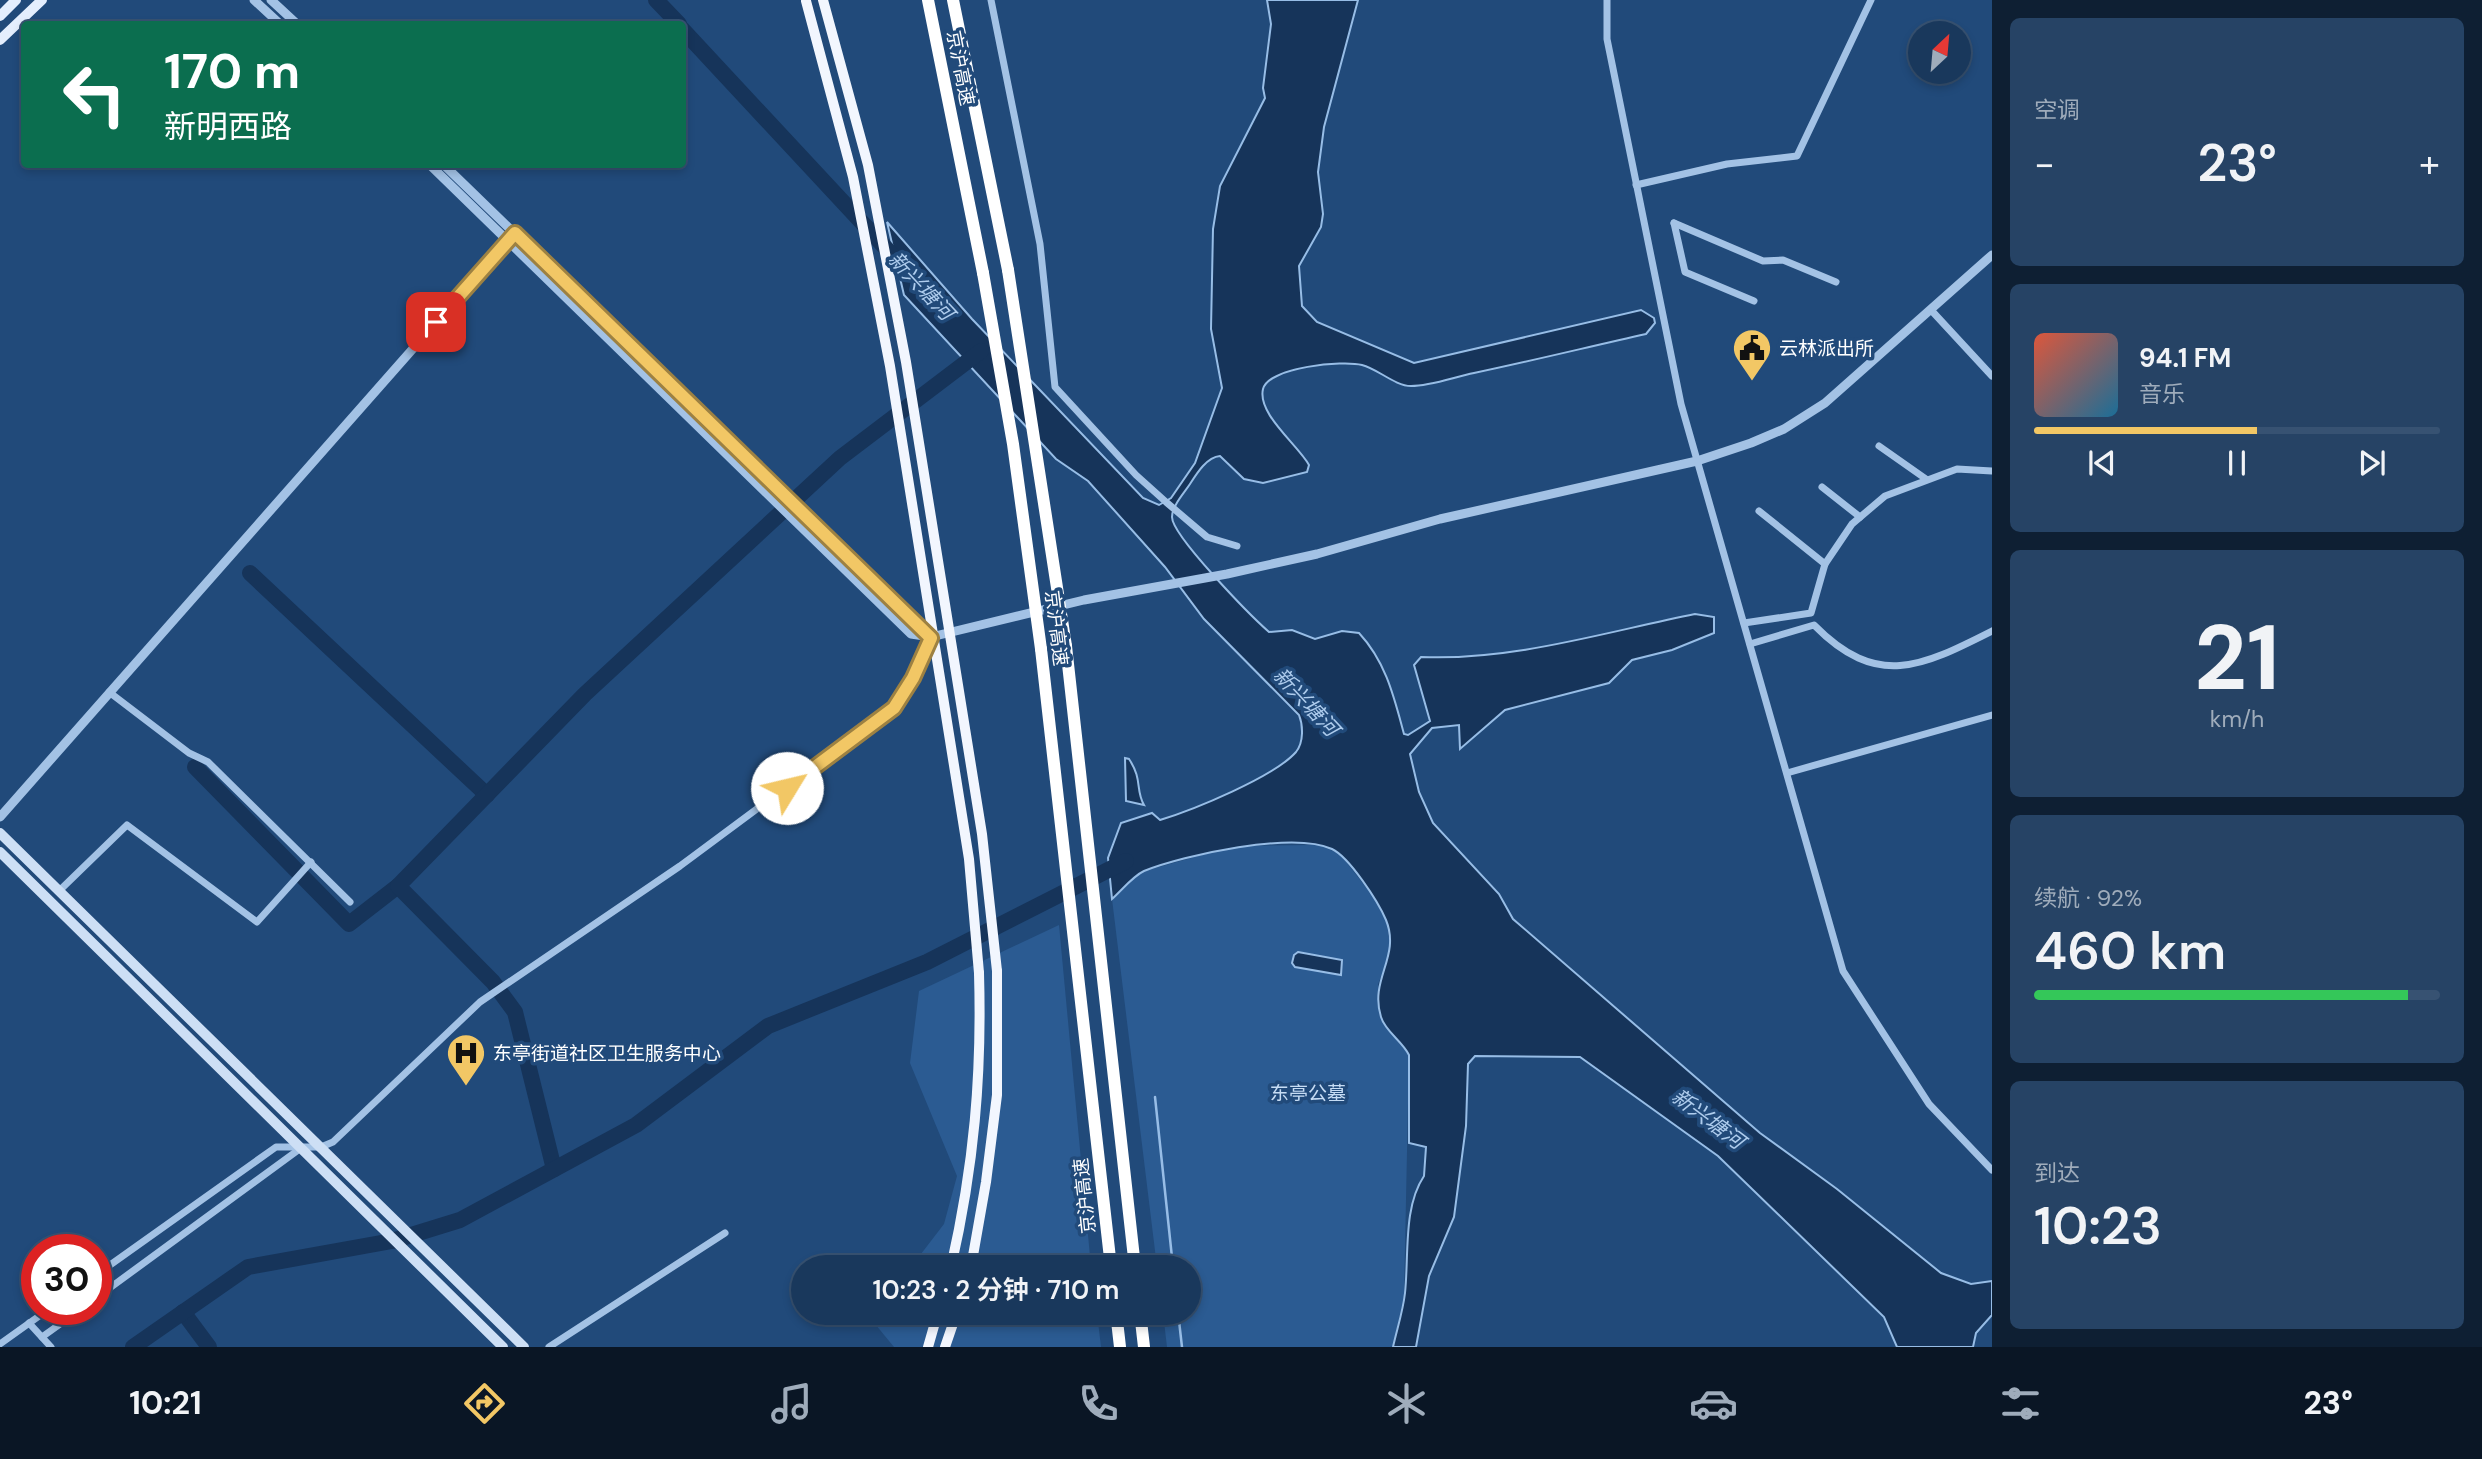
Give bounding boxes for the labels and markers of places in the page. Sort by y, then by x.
pin [406,292,466,352]
public building icon: 云林派出所 [1731,327,1773,382]
place label: 云林派出所 [1779,336,1874,361]
hospital icon: 东亭街道社区卫生服务中心 [445,1032,487,1087]
place label: 东亭街道社区卫生服务中心 [493,1041,721,1066]

